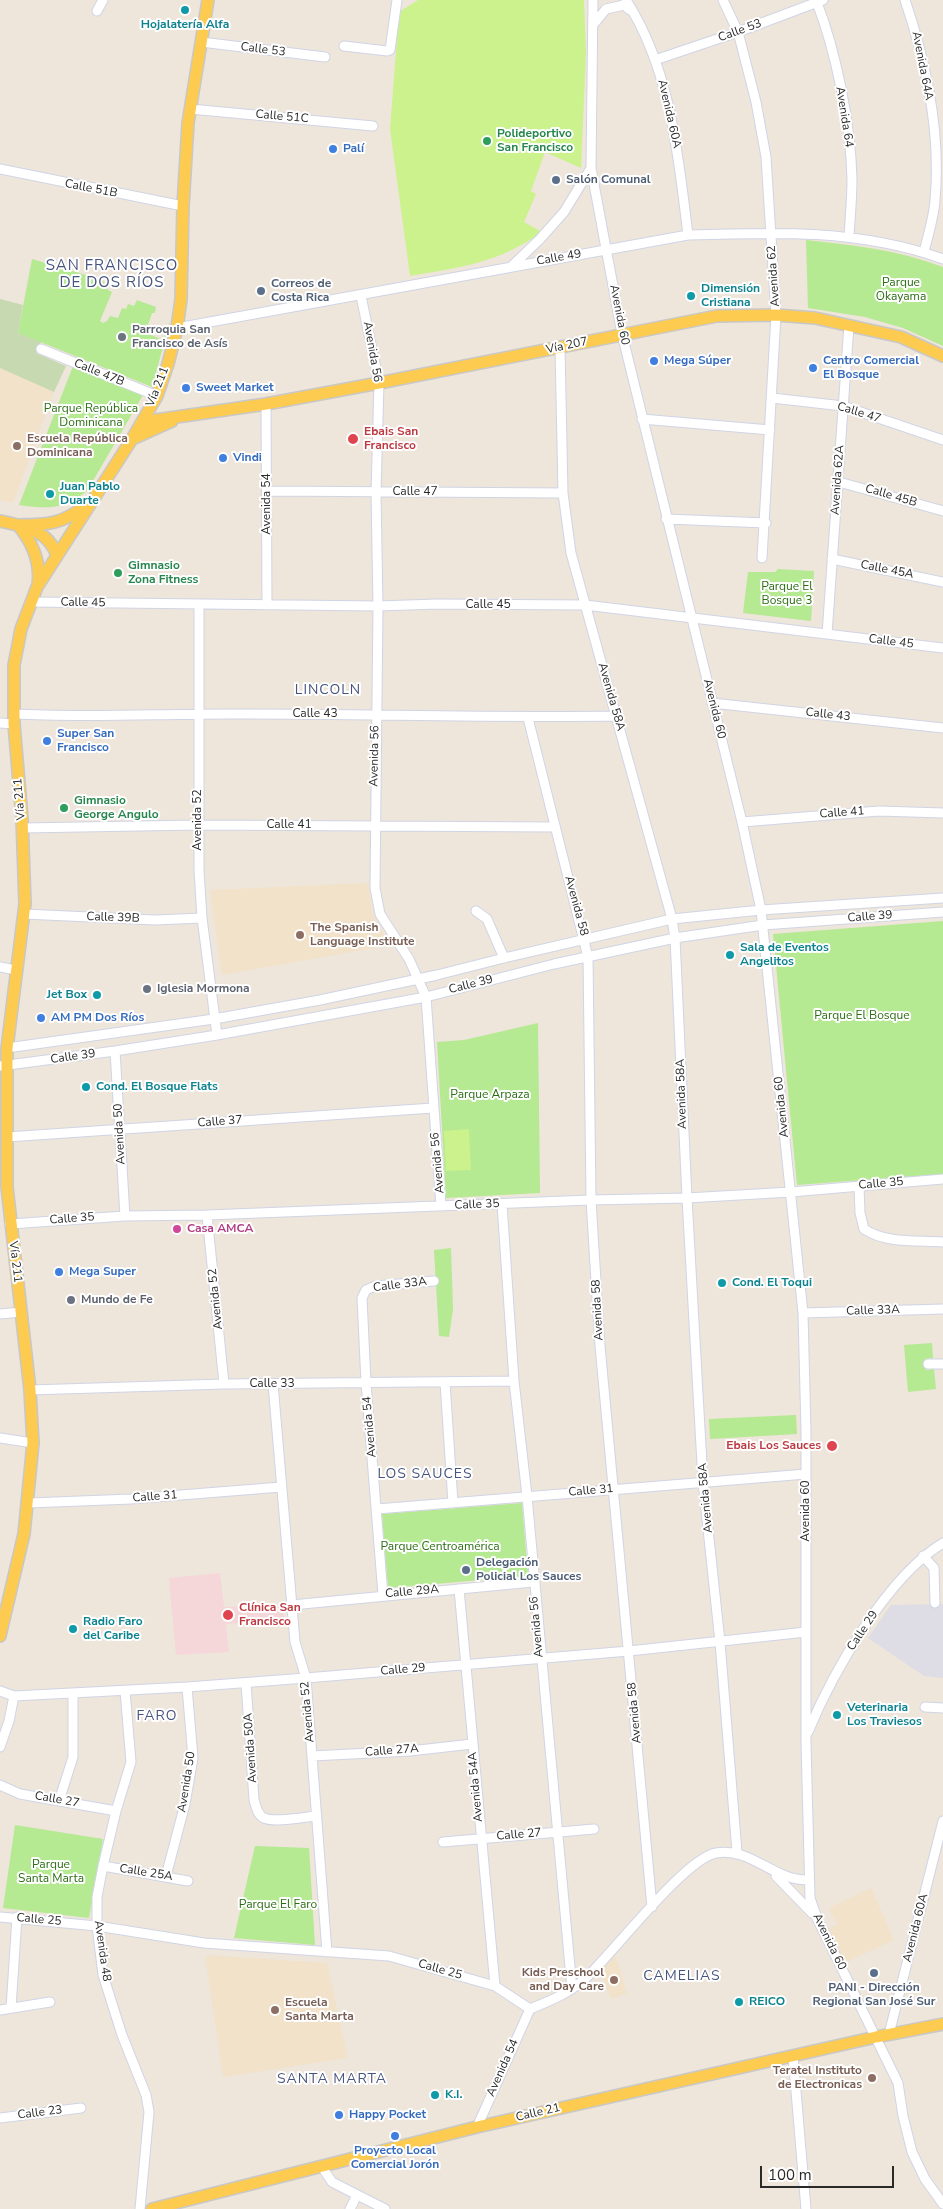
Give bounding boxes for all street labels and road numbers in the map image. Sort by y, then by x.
street label: Calle 53 [716,17,764,45]
street label: Avenida 64A [908,30,936,102]
street label: Calle 53 [240,40,286,60]
street label: Avenida 60A [654,78,684,150]
street label: Avenida 64 [832,86,856,148]
street label: Calle 51C [255,108,309,126]
street label: Calle 51B [63,177,119,201]
street label: Avenida 62 [765,245,783,307]
street label: Calle 49 [536,247,582,269]
street label: Avenida 60 [606,284,632,346]
street label: Avenida 56 [360,321,384,383]
street label: Vía 207 [545,335,589,357]
street label: Calle 47B [72,356,126,390]
street label: Vía 211 [143,365,173,409]
street label: Calle 47 [835,400,883,426]
street label: Avenida 62A [828,445,848,515]
street label: Avenida 54 [260,473,274,535]
street label: Calle 45B [863,482,919,510]
street label: Calle 47 [392,485,438,499]
street label: Calle 45A [859,558,915,582]
street label: Calle 45 [60,595,106,611]
street label: Calle 45 [465,598,511,612]
street label: Calle 45 [868,632,914,652]
street label: Avenida 58A [594,661,628,733]
street label: Avenida 60 [700,677,728,741]
street label: Calle 43 [805,705,851,725]
street label: Calle 43 [292,707,338,721]
street label: Avenida 56 [367,725,383,787]
street label: Vía 211 [11,777,29,821]
street label: Avenida 52 [191,789,205,851]
street label: Calle 41 [819,804,865,822]
street label: Calle 41 [266,818,312,832]
street label: Avenida 58 [561,875,591,937]
street label: Calle 39 [847,908,893,926]
street label: Calle 39B [86,910,140,926]
street label: Calle 39 [447,973,495,997]
street label: Calle 39 [50,1047,96,1067]
street label: Avenida 58A [674,1059,690,1129]
street label: Avenida 60 [772,1076,792,1138]
street label: Avenida 50 [111,1103,129,1165]
street label: Calle 37 [197,1113,243,1131]
street label: Avenida 56 [428,1132,448,1194]
street label: Calle 35 [858,1175,904,1193]
street label: Calle 35 [454,1197,500,1213]
street label: Calle 35 [49,1210,95,1228]
street label: Vía 211 [5,1240,25,1284]
street label: Avenida 52 [206,1268,226,1330]
street label: Calle 33A [372,1275,428,1295]
street label: Avenida 58 [589,1279,607,1341]
street label: Calle 33A [846,1303,900,1319]
street label: Calle 33 [249,1377,295,1391]
street label: Avenida 54 [360,1396,380,1458]
street label: Avenida 58A [696,1462,716,1534]
street label: Avenida 60 [799,1480,813,1542]
street label: Calle 31 [568,1482,614,1500]
street label: Calle 31 [132,1488,178,1506]
street label: Calle 29A [385,1582,439,1602]
street label: Avenida 56 [527,1596,547,1658]
street label: Calle 29 [844,1608,882,1654]
street label: Calle 29 [380,1661,426,1679]
street label: Avenida 52 [298,1681,318,1743]
street label: Avenida 58 [625,1682,645,1744]
street label: Avenida 50A [241,1713,261,1783]
street label: Calle 27A [365,1742,419,1760]
street label: Avenida 50 [175,1751,199,1813]
street label: Avenida 54A [466,1751,486,1823]
street label: Calle 27 [34,1789,80,1811]
street label: Calle 27 [496,1826,542,1844]
street label: Calle 25A [118,1862,174,1884]
street label: Avenida 60A [901,1892,931,1964]
street label: Calle 25 [16,1911,62,1929]
street label: Avenida 60 [809,1911,849,1973]
street label: Avenida 48 [91,1920,113,1982]
street label: Calle 25 [416,1957,464,1983]
street label: Avenida 54 [484,2037,522,2099]
street label: Calle 21 [514,2101,562,2125]
street label: Calle 23 [17,2103,63,2123]

